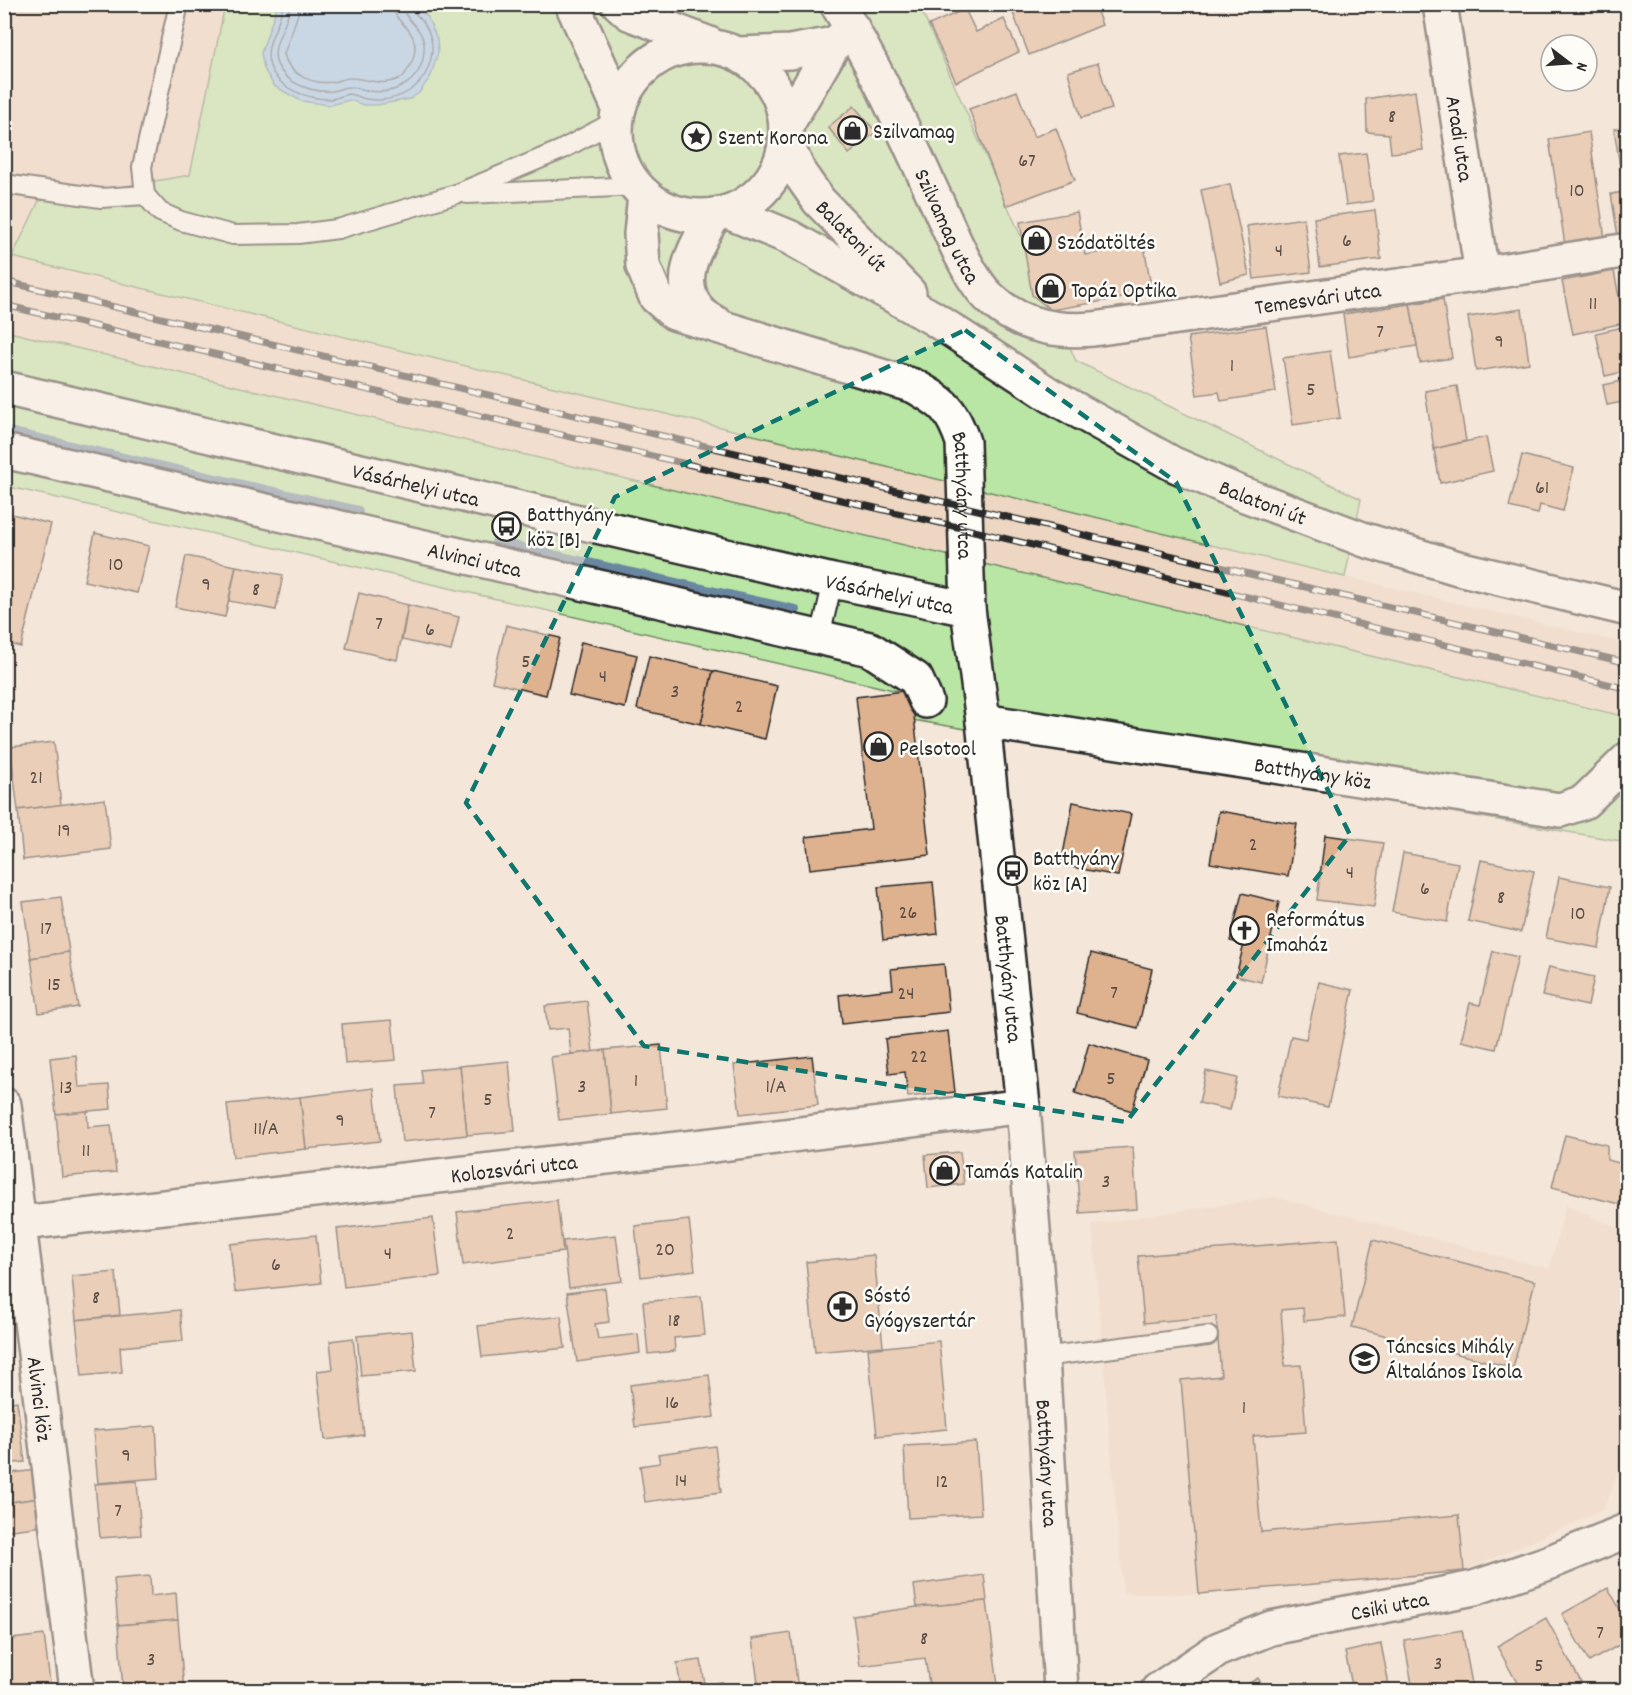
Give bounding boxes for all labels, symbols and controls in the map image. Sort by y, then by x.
north arrow [1539,33,1599,93]
text: N [1569,60,1593,74]
street label: Aradi utca [1435,94,1480,185]
house number: 8 [1388,104,1396,132]
shop icon: Szilvamag [836,114,868,146]
place label: Szilvamag [873,118,955,149]
place icon: Szent Korona [681,120,713,152]
place label: Szent Korona [718,124,828,155]
house number: 67 [1018,148,1036,176]
street label: Szilvamag utca [905,165,986,292]
house number: 10 [1569,178,1585,206]
street label: Balatoni út [807,194,893,281]
shop icon: Szódatöltés [1020,225,1052,257]
house number: 6 [1342,228,1352,256]
place label: Szódatöltés [1057,229,1156,260]
house number: 4 [1275,238,1283,266]
shop icon: Topáz Optika [1034,273,1066,305]
street label: Temesvári utca [1253,276,1384,325]
place label: Topáz Optika [1071,277,1177,308]
house number: 11 [1589,291,1597,319]
house number: 7 [1376,319,1384,347]
house number: 9 [1494,329,1504,357]
house number: 1 [1230,353,1234,381]
house number: 5 [1306,377,1316,405]
street label: Batthyány utca [941,427,979,560]
street label: Vásárhelyi utca [348,458,483,517]
street label: Balatoni út [1213,474,1310,536]
house number: 61 [1535,475,1549,503]
place label: Batthyány köz [B] [527,501,614,557]
bus stop icon: Batthyány köz [B] [490,510,522,542]
street label: Alvinci utca [424,536,525,588]
house number: 10 [108,552,124,580]
street label: Vásárhelyi utca [822,568,956,625]
house number: 9 [201,572,211,600]
house number: 8 [252,577,260,605]
house number: 7 [375,611,383,639]
house number: 6 [425,617,435,645]
house number: 5 [521,649,531,677]
house number: 4 [599,664,607,692]
house number: 3 [671,679,679,707]
house number: 2 [735,694,743,722]
shop icon: Pelsotool [862,731,894,763]
place label: Pelsotool [899,735,976,766]
street label: Batthyány köz [1252,751,1374,800]
house number: 21 [29,765,43,793]
house number: 19 [57,818,71,846]
house number: 2 [1249,832,1257,860]
place label: Batthyány köz [A] [1033,845,1120,901]
bus stop icon: Batthyány köz [A] [996,854,1028,886]
house number: 4 [1346,860,1354,888]
house number: 6 [1420,876,1430,904]
house number: 8 [1497,885,1505,913]
house number: 26 [899,900,917,928]
house number: 10 [1570,901,1586,929]
place label: Református Imaház [1266,906,1365,962]
street label: Batthyány utca [984,914,1028,1045]
church icon: Református Imaház [1229,915,1261,947]
house number: 17 [40,916,52,944]
house number: 15 [47,972,61,1000]
house number: 7 [1110,980,1118,1008]
house number: 24 [897,981,915,1009]
house number: 22 [910,1044,928,1072]
house number: 5 [1106,1066,1116,1094]
house number: 1 [634,1068,638,1096]
house number: 3 [578,1074,586,1102]
house number: 1/A [766,1074,787,1102]
house number: 13 [59,1075,73,1103]
house number: 5 [483,1087,493,1115]
house number: 7 [428,1100,436,1128]
house number: 9 [335,1108,345,1136]
house number: 11/A [253,1116,279,1144]
house number: 11 [82,1138,90,1166]
street label: Kolozsvári utca [449,1148,580,1193]
shop icon: Tamás Katalin [928,1154,960,1186]
place label: Tamás Katalin [965,1158,1083,1189]
house number: 3 [1102,1169,1110,1197]
house number: 2 [506,1221,514,1249]
house number: 20 [655,1237,675,1265]
house number: 4 [384,1241,392,1269]
house number: 6 [271,1252,281,1280]
place label: Sóstó Gyógyszertár [864,1282,976,1338]
house number: 8 [92,1285,100,1313]
pharmacy icon: Sóstó Gyógyszertár [827,1291,859,1323]
house number: 18 [668,1308,680,1336]
place label: Táncsics Mihály Általános Iskola [1386,1333,1523,1389]
school or university icon: Táncsics Mihály Általános Iskola [1349,1342,1381,1374]
street label: Alvinci köz [16,1355,58,1444]
house number: 16 [665,1390,679,1418]
house number: 1 [1242,1395,1246,1423]
street label: Batthyány utca [1025,1398,1064,1529]
house number: 9 [121,1443,131,1471]
house number: 14 [675,1468,687,1496]
house number: 12 [935,1469,949,1497]
house number: 7 [114,1498,122,1526]
street label: Csiki utca [1348,1585,1432,1631]
house number: 7 [1596,1620,1604,1648]
house number: 8 [920,1626,928,1654]
house number: 3 [147,1647,155,1675]
house number: 3 [1434,1651,1442,1679]
house number: 5 [1534,1653,1544,1681]

